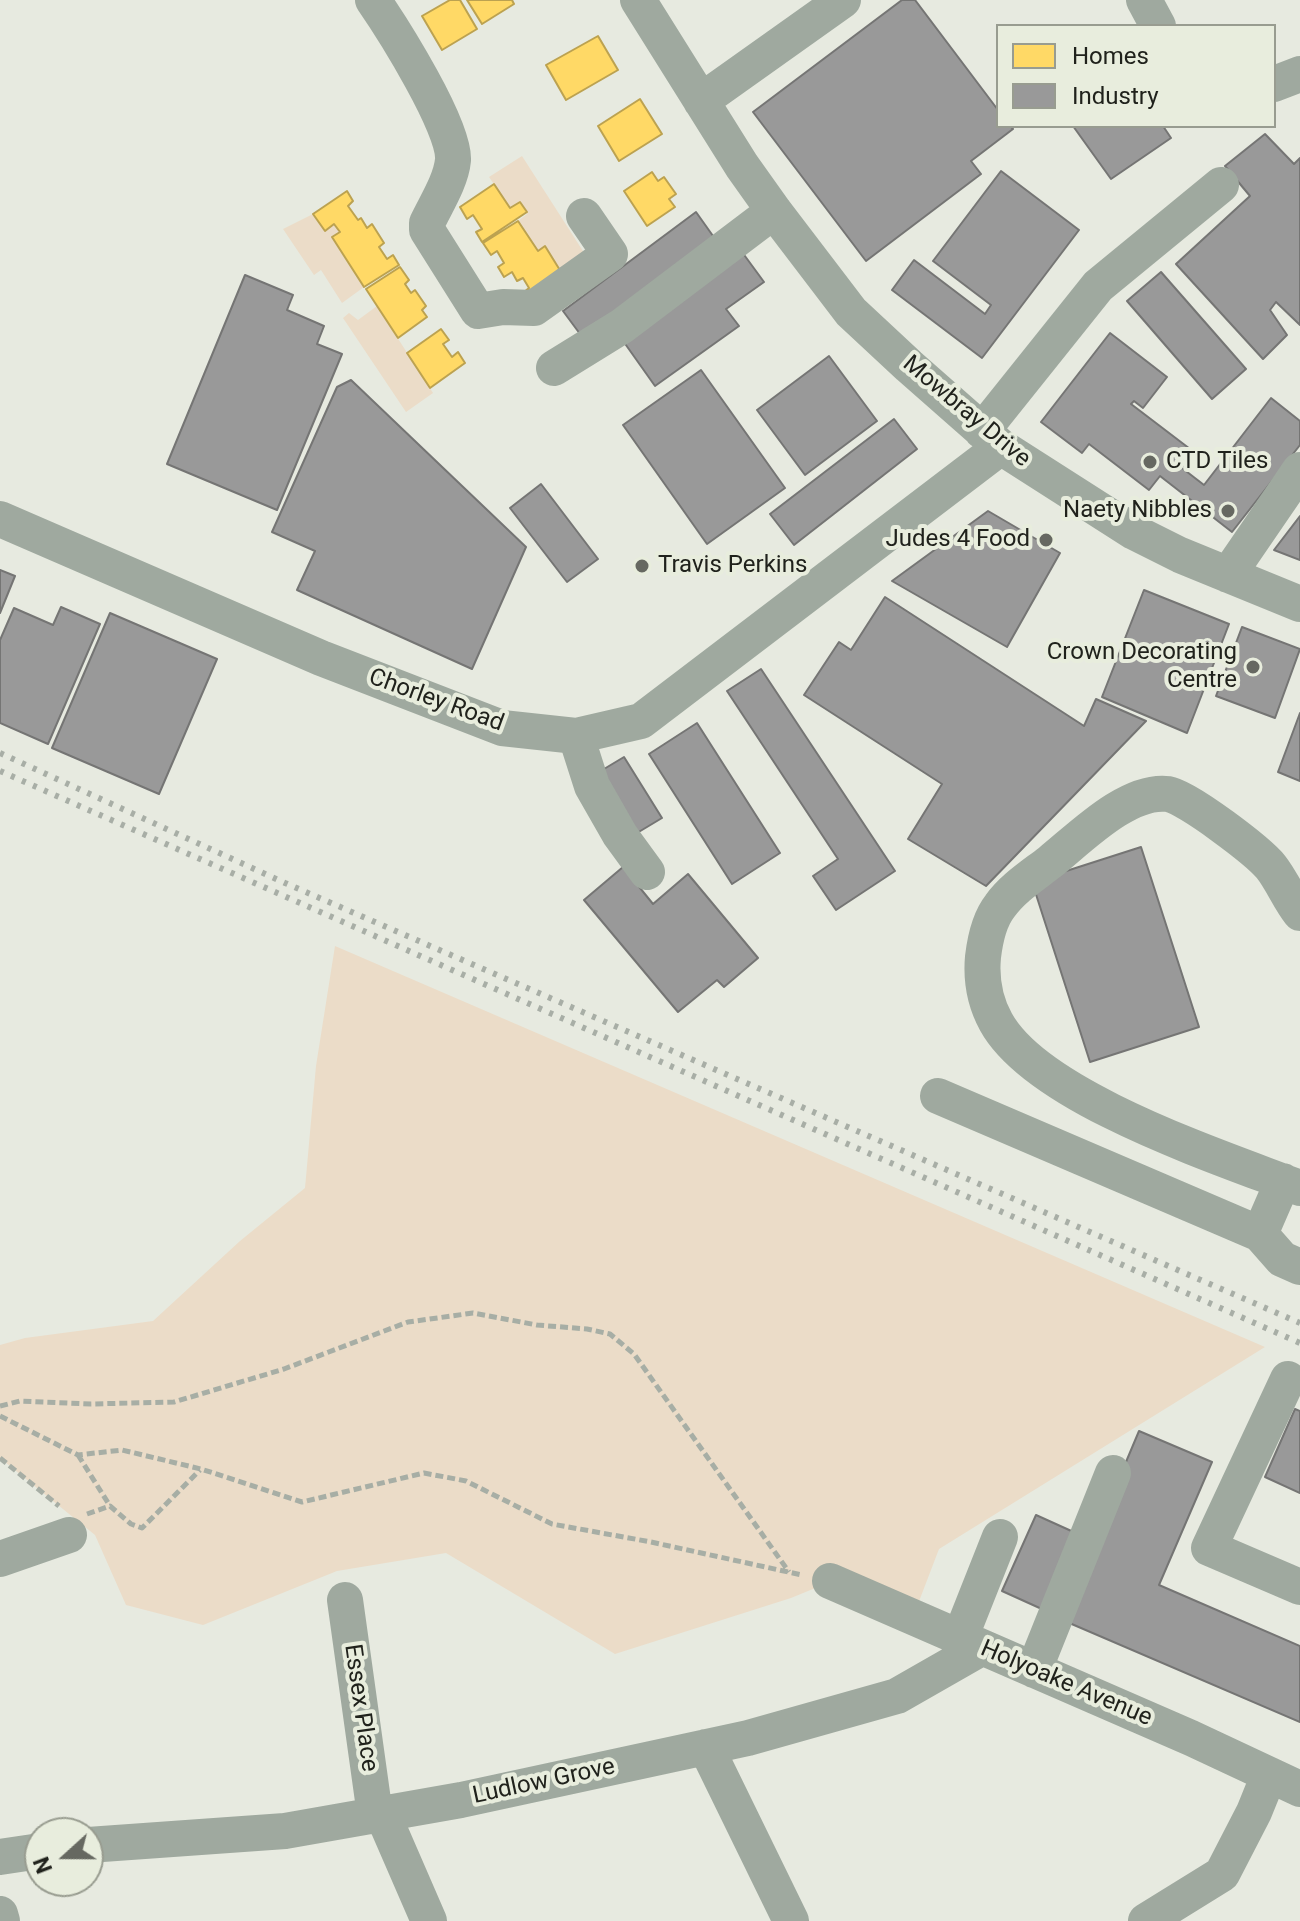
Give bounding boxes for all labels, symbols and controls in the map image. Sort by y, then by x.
legend [996,24,1276,128]
text: Homes [1072,42,1149,70]
text: Industry [1072,82,1158,110]
street label: Mowbray Drive [896,350,1036,474]
place label: CTD Tiles [1166,448,1268,476]
marker: CTD Tiles [1141,453,1159,471]
place label: Naety Nibbles [1063,497,1212,525]
marker: Naety Nibbles [1219,502,1237,520]
place label: Judes 4 Food [886,526,1030,554]
marker: Judes 4 Food [1037,531,1055,549]
place label: Travis Perkins [658,552,807,580]
marker: Travis Perkins [633,557,651,575]
place label: Crown Decorating Centre [1047,639,1237,695]
marker: Crown Decorating Centre [1244,658,1262,676]
street label: Chorley Road [365,663,507,739]
street label: Holyoake Avenue [976,1635,1156,1733]
street label: Essex Place [337,1642,383,1774]
street label: Ludlow Grove [470,1753,618,1811]
north arrow [24,1817,104,1897]
text: N [29,1853,57,1877]

